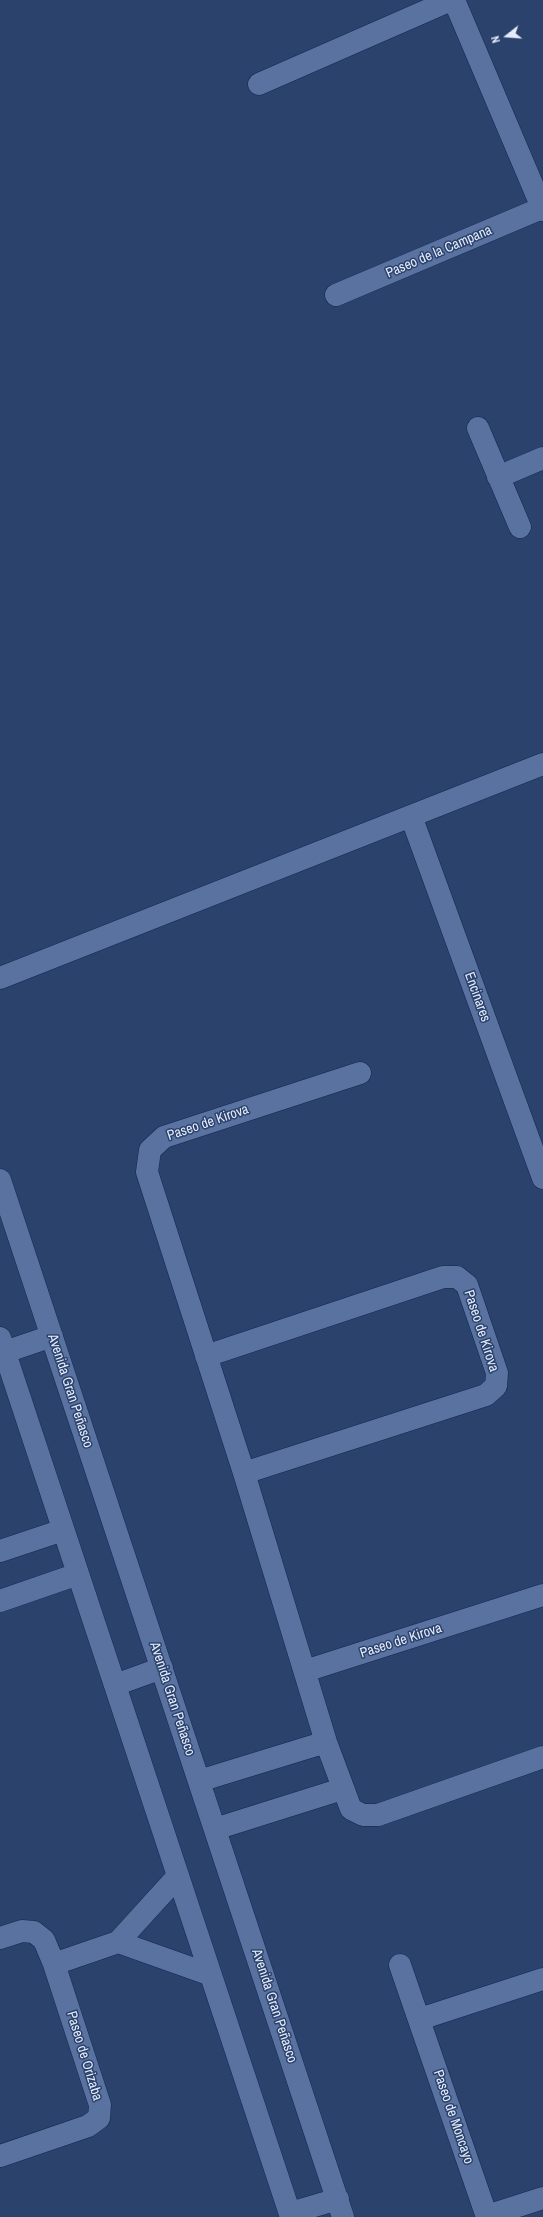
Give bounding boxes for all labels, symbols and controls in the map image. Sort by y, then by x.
north arrow [487,16,527,56]
text: N [488,34,503,45]
street label: Paseo de la Campana [383,222,495,282]
street label: Encinares [460,970,494,1024]
street label: Paseo de Kirova [165,1101,251,1145]
street label: Paseo de Kirova [460,1288,502,1374]
street label: Avenida Gran Peñasco [44,1332,96,1450]
street label: Paseo de Kirova [358,1620,444,1662]
street label: Avenida Gran Peñasco [146,1640,198,1758]
street label: Avenida Gran Peñasco [248,1947,300,2065]
street label: Paseo de Orizaba [62,2009,106,2103]
street label: Paseo de Moncayo [429,2068,477,2166]

